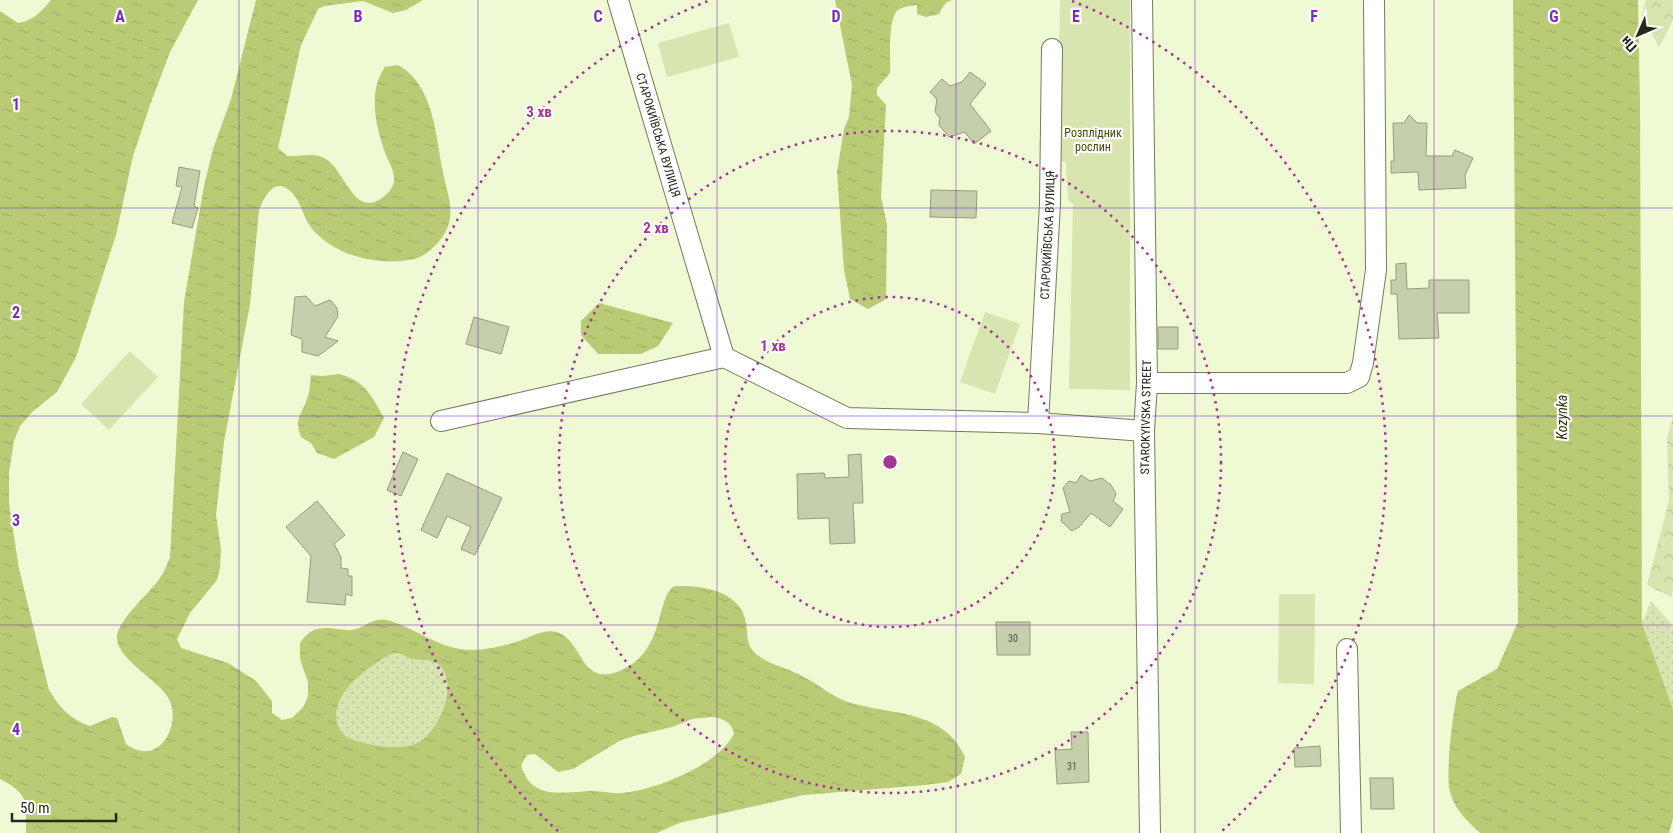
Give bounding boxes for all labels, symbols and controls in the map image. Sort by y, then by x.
text: A [115,7,125,26]
text: B [354,7,363,26]
text: C [593,7,603,26]
text: D [831,7,841,26]
text: E [1072,7,1080,26]
text: F [1310,7,1318,26]
text: G [1549,7,1559,26]
north arrow [1613,10,1663,60]
text: Пн [1618,33,1640,55]
street label: СТАРОКИЇВСЬКА ВУЛИЦЯ [633,71,683,199]
text: 1 [12,95,20,114]
text: 3 хв [526,103,552,121]
park label: Розплідник рослин [1064,126,1122,154]
street label: СТАРОКИЇВСЬКА ВУЛИЦЯ [1038,171,1057,300]
text: 2 хв [643,219,669,237]
text: 2 [12,303,20,322]
text: 1 хв [760,337,786,355]
street label: STAROKYIVSKA STREET [1138,360,1154,474]
water label: Kozynka [1554,395,1570,439]
centre of rings [881,453,899,471]
text: 3 [12,511,20,530]
house number: 30 [1008,633,1018,644]
text: 4 [12,720,20,739]
house number: 31 [1067,761,1077,772]
scale bar [12,790,116,822]
text: 50 m [20,799,50,817]

